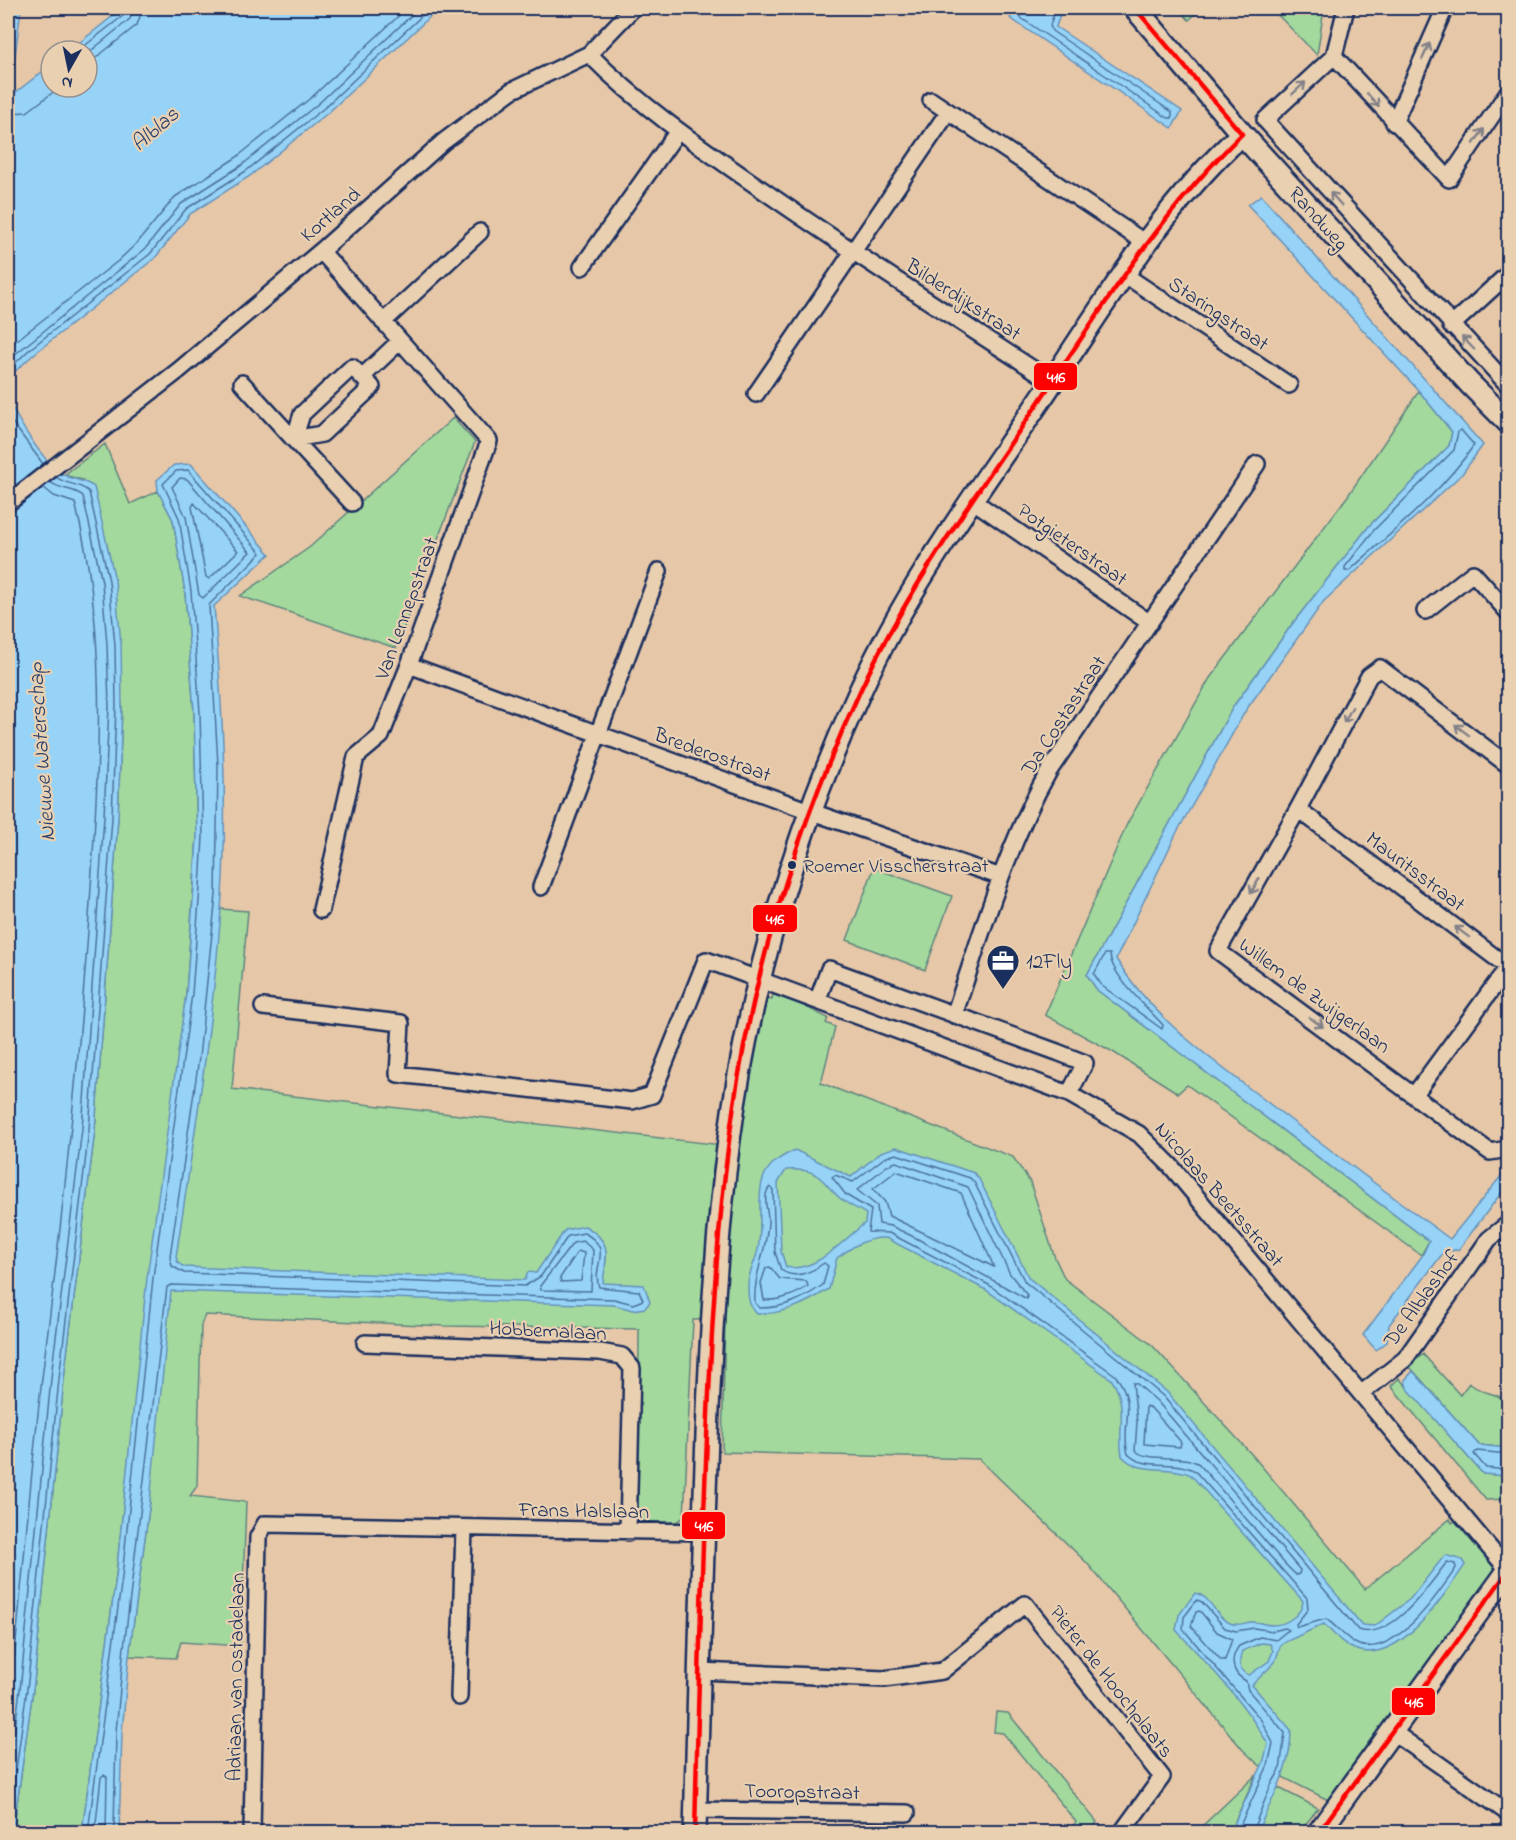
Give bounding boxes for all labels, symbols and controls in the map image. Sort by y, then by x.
north arrow [39,39,99,99]
one-way arrow [1421,42,1432,60]
text: N [60,69,74,95]
one-way arrow [1292,81,1307,95]
one-way arrow [1366,92,1380,107]
water label: Alblas [125,100,188,160]
one-way arrow [1473,128,1485,144]
street label: Randweg [1279,180,1355,260]
street label: Kortland [294,181,368,250]
one-way arrow [1330,192,1344,207]
street label: Bilderdijkstraat [898,252,1026,349]
street label: Staringstraat [1160,270,1274,361]
one-way arrow [1461,335,1475,350]
line badge: 416 [1033,362,1078,391]
text: 416 [1046,366,1066,390]
street label: Potgieterstraat [1009,497,1133,596]
street label: Van Lennepstraat [368,533,448,685]
street label: Da Costastraat [1014,650,1115,783]
water label: Nieuwe Waterschap [21,660,65,842]
one-way arrow [1342,706,1353,724]
street label: Brederostraat [649,720,775,791]
one-way arrow [1454,723,1470,736]
street label: Mauritsstraat [1359,825,1471,920]
place label: Roemer Visscherstraat [803,853,989,882]
marker: Roemer Visscherstraat [786,859,798,871]
one-way arrow [1248,877,1260,894]
line badge: 416 [752,904,798,933]
text: 416 [765,908,785,932]
one-way arrow [1454,926,1470,938]
street label: Willem de Zwijgerlaan [1231,931,1396,1064]
office icon: 12Fly [985,943,1021,990]
place label: 12Fly [1026,948,1072,980]
one-way arrow [1307,1016,1323,1028]
street label: Nicolaas Beetsstraat [1147,1116,1290,1275]
street label: De Alblashof [1377,1244,1468,1355]
street label: Hobbemalaan [488,1314,607,1350]
street label: Frans Halslaan [518,1496,649,1528]
line badge: 416 [681,1511,726,1540]
text: 416 [694,1515,714,1539]
street label: Adriaan van Ostadelaan [220,1572,254,1782]
street label: Pieter de Hoochplaats [1041,1599,1180,1765]
line badge: 416 [1391,1687,1436,1716]
text: 416 [1404,1691,1424,1715]
street label: Tooropstraat [744,1777,860,1809]

